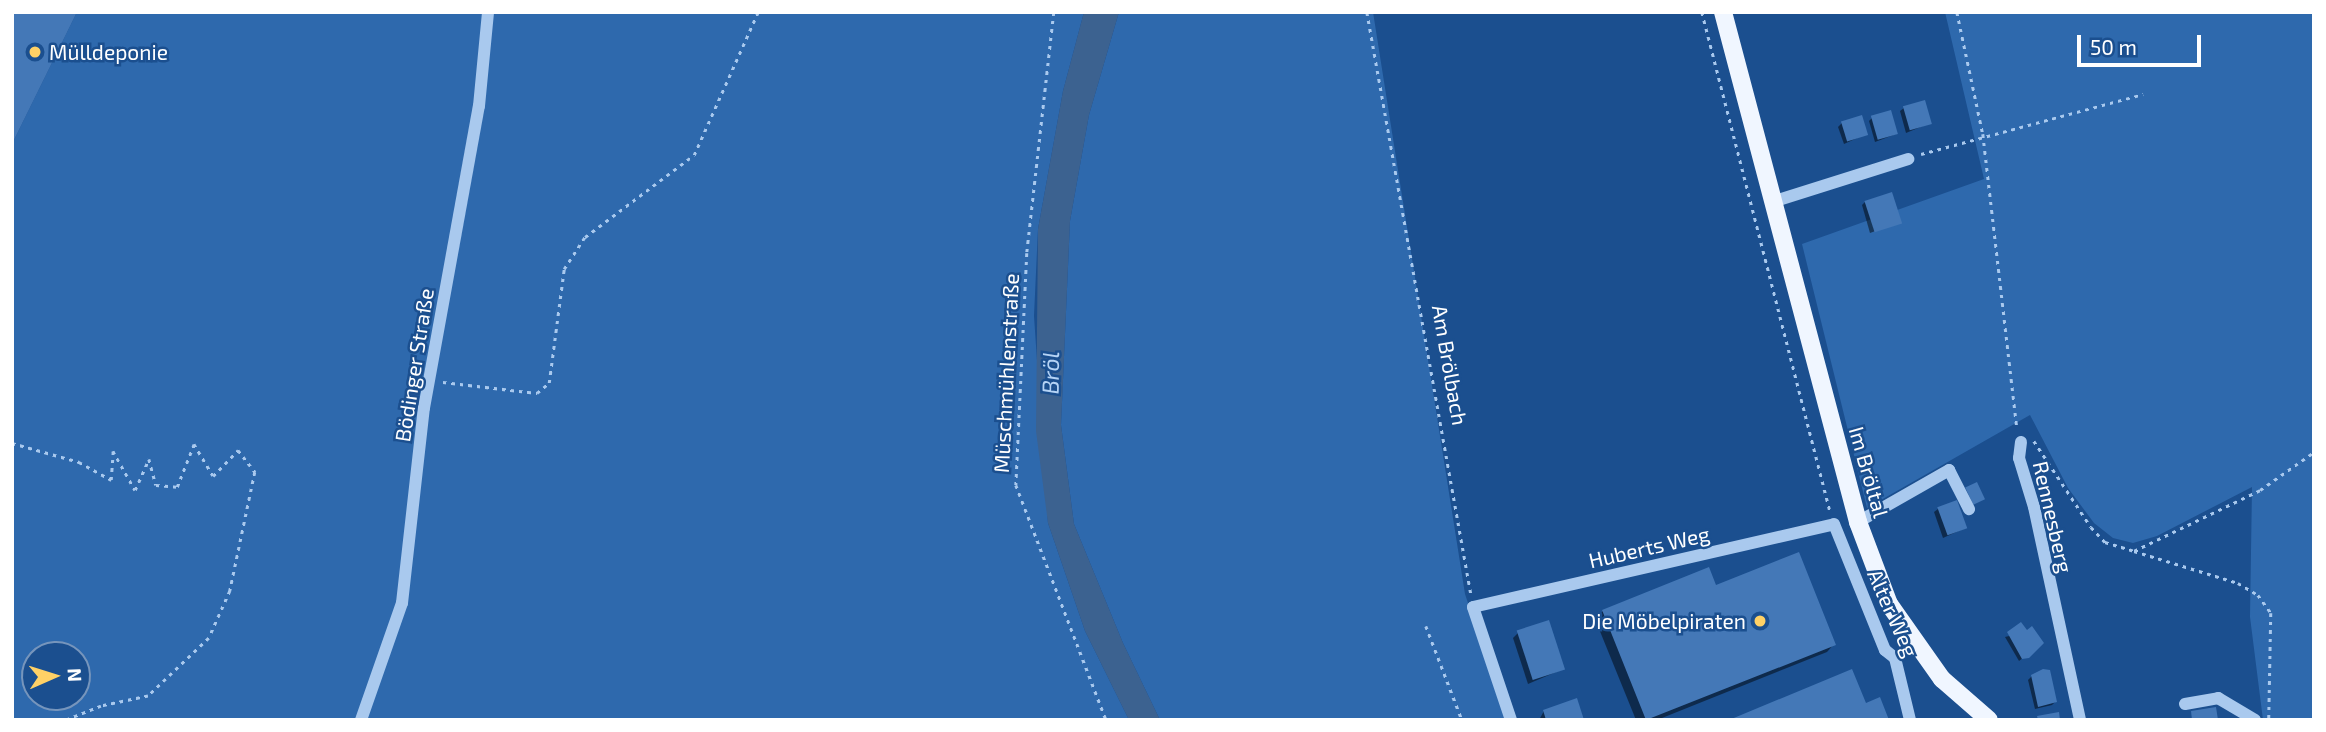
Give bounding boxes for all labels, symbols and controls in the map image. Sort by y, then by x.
scale bar [2081,21,2205,65]
text: 50 m [2090,34,2137,59]
place label: Mülldeponie [49,39,168,65]
marker: Mülldeponie [27,44,43,60]
street label: Müschmühlenstraße [988,273,1024,473]
street label: Bödinger Straße [389,286,439,444]
street label: Am Brölbach [1427,303,1473,427]
water label: Bröl [1036,351,1064,395]
street label: Im Bröltal [1844,424,1894,520]
street label: Rennesberg [2028,459,2078,575]
street label: Huberts Weg [1586,521,1712,573]
street label: Alter Weg [1862,565,1924,661]
place label: Die Möbelpiraten [1582,608,1746,634]
marker: Die Möbelpiraten [1752,613,1768,629]
north arrow [21,641,91,711]
text: N [64,668,87,682]

